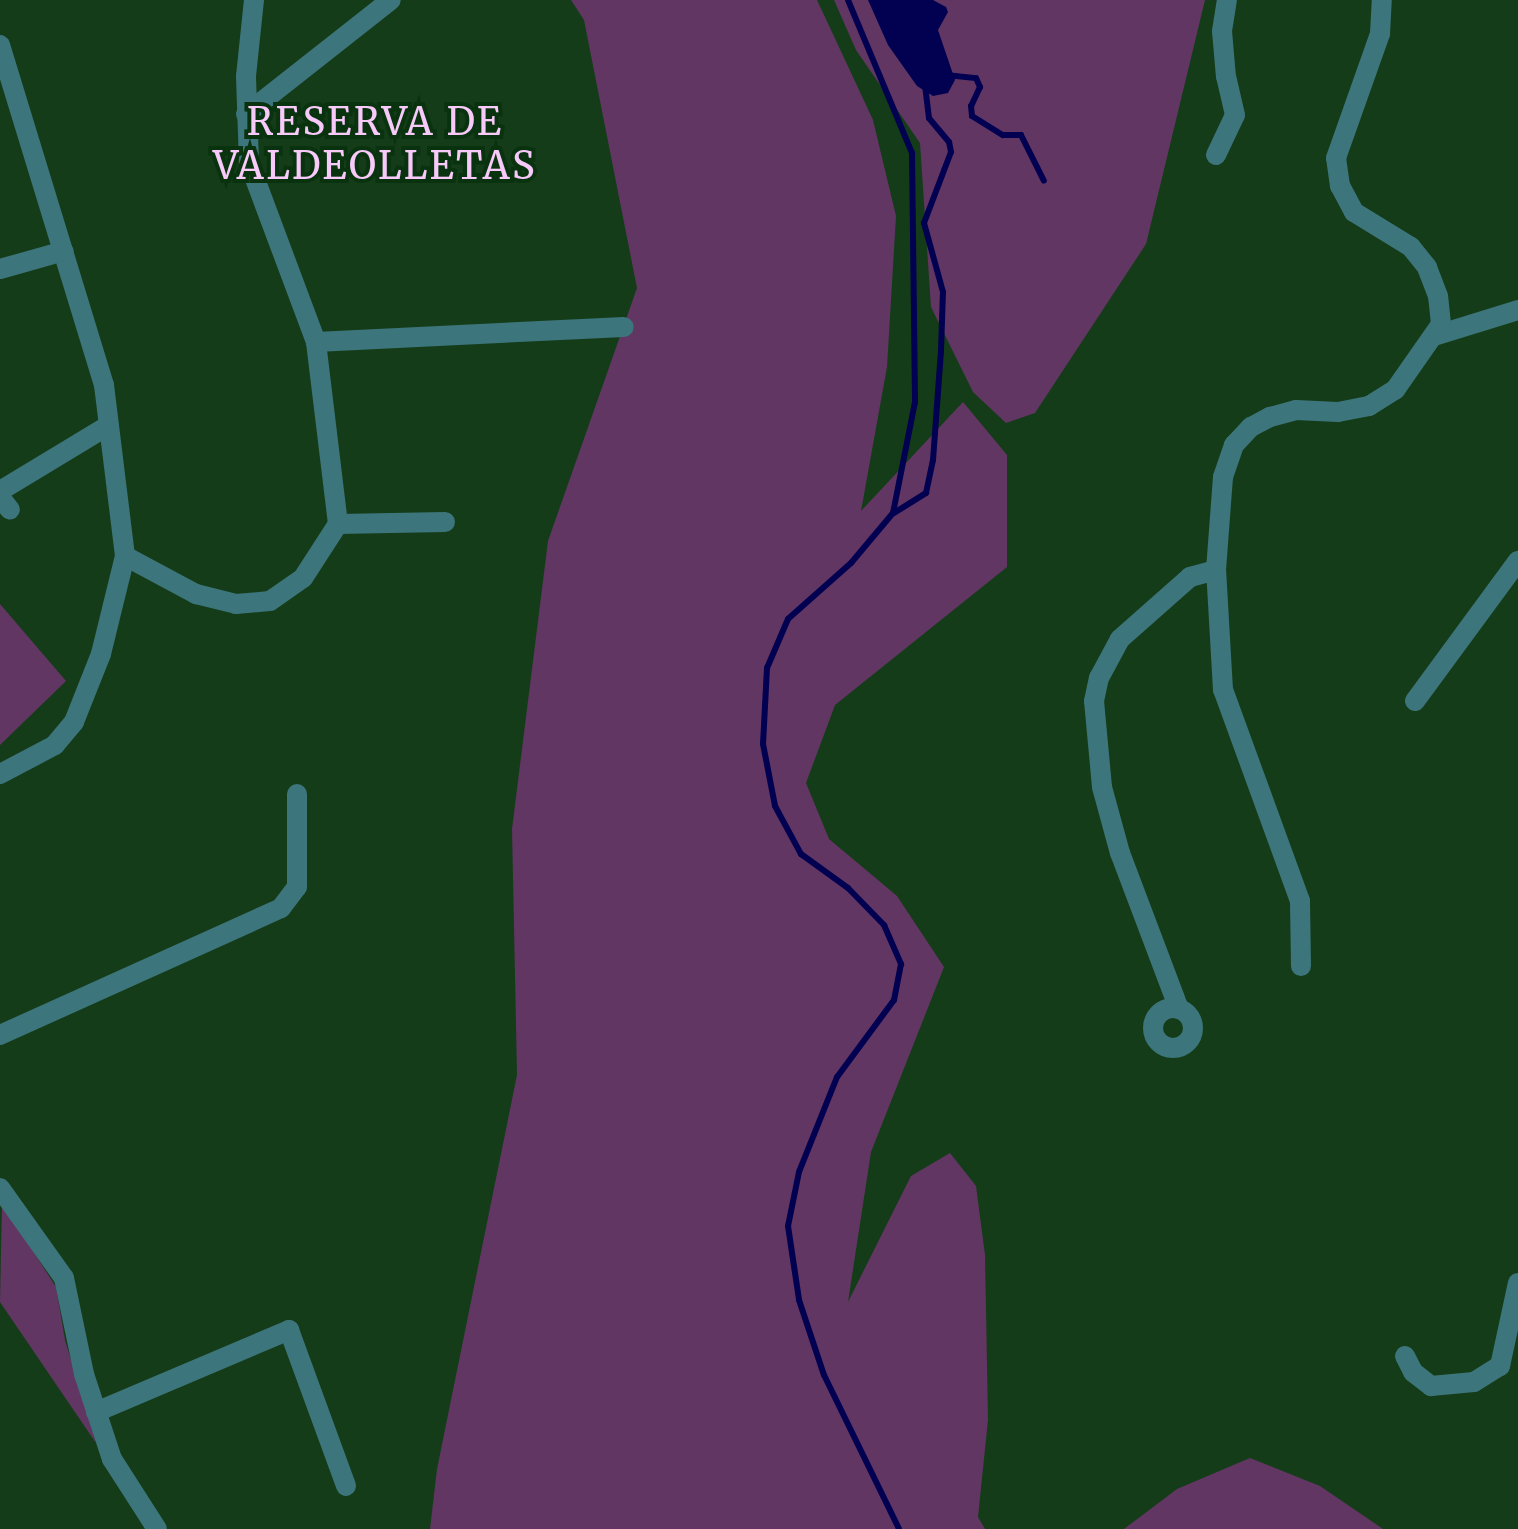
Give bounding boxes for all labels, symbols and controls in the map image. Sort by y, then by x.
district label: RESERVA DE VALDEOLLETAS [213,99,537,188]

